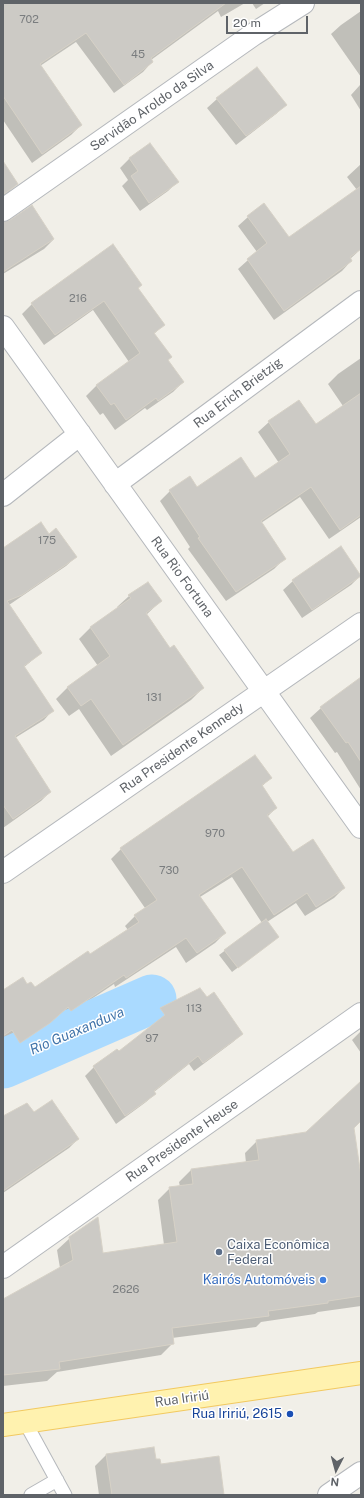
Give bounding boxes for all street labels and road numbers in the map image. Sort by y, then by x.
street label: Servidão Aroldo da Silva [87,57,217,155]
street label: Rua Erich Brietzig [191,355,285,431]
street label: Rua Rio Fortuna [147,534,217,620]
street label: Rua Presidente Kennedy [117,699,247,797]
street label: Rua Presidente Heuse [123,1096,241,1186]
street label: Rua Iririú [154,1387,210,1411]

